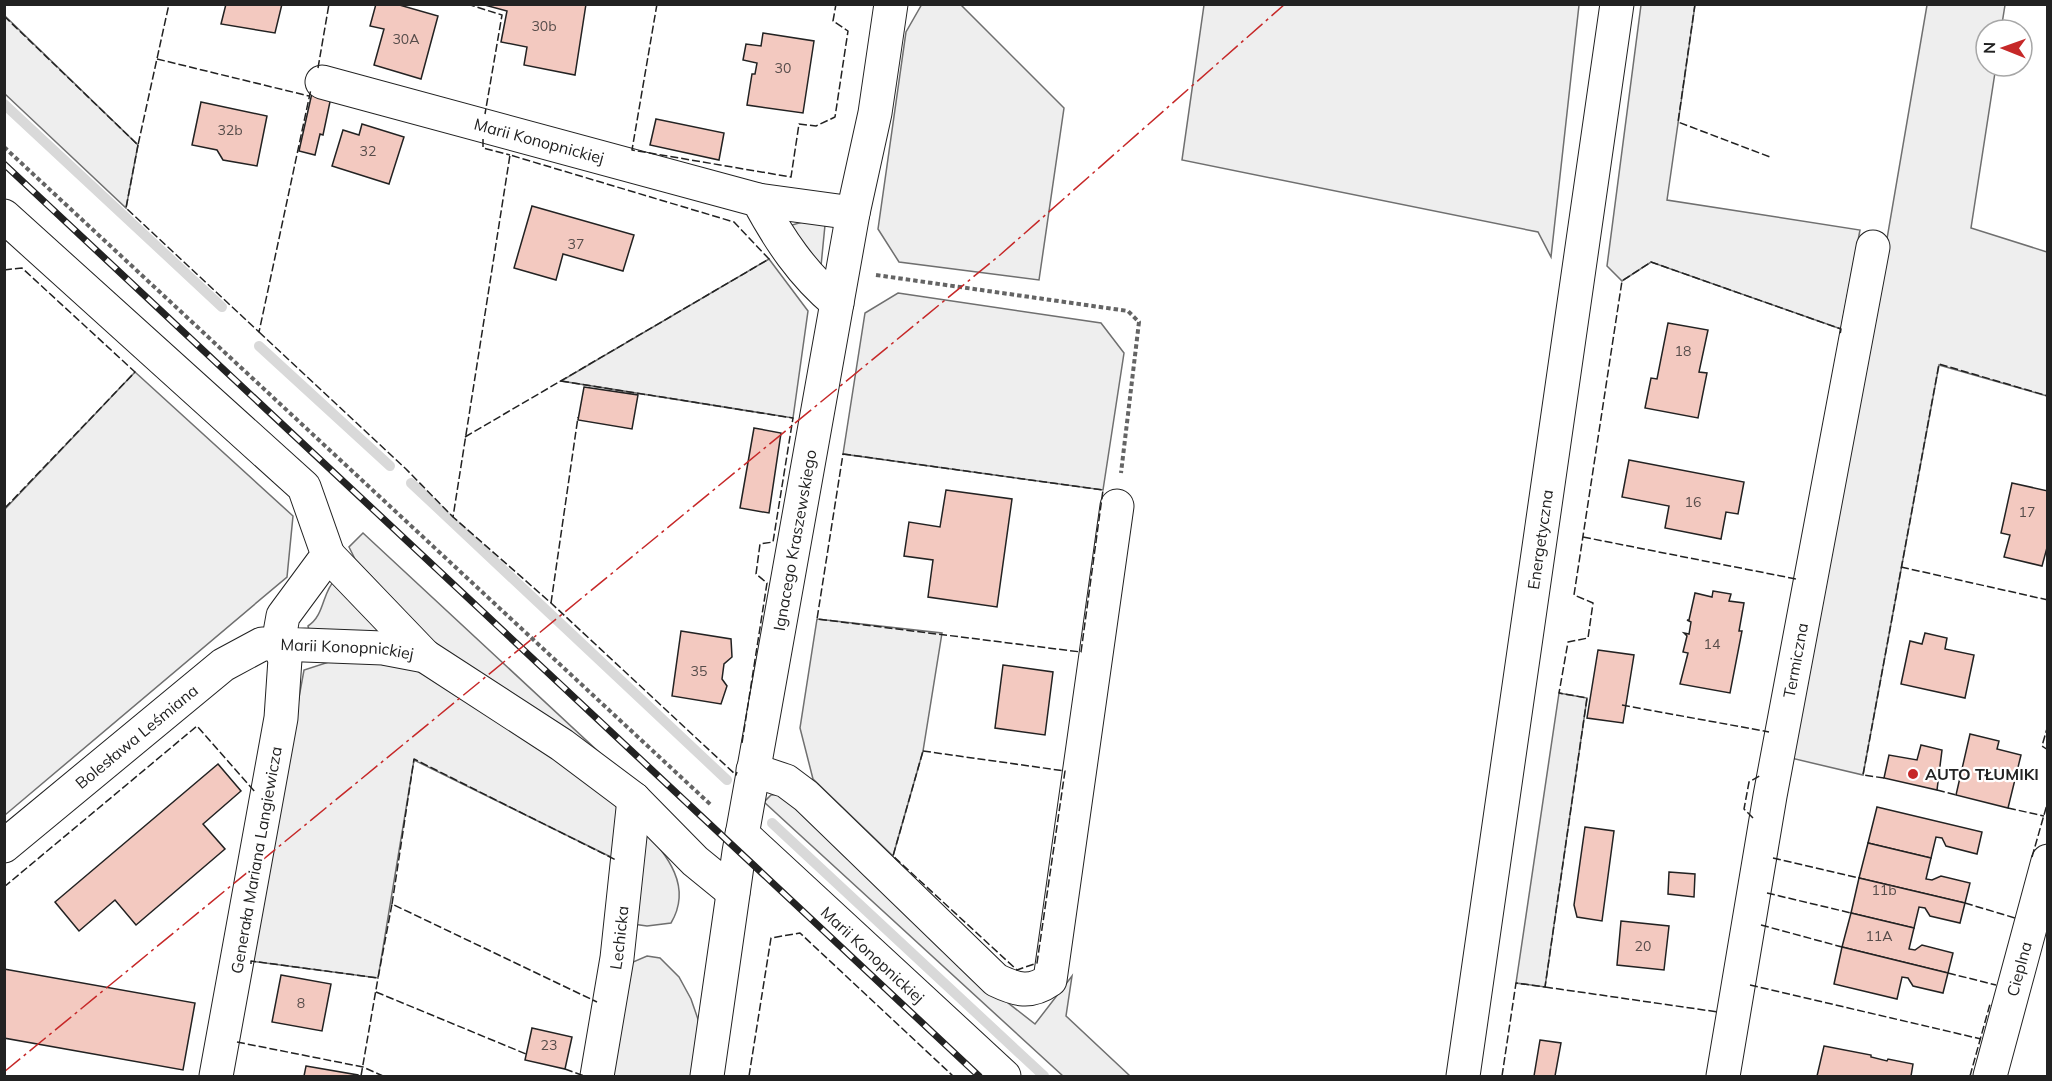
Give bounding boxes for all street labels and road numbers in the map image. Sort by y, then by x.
street label: Marii Konopnickiej [472,114,606,168]
street label: Ignacego Kraszewskiego [769,448,821,632]
street label: Energetyczna [1523,488,1557,591]
street label: Termiczna [1779,621,1812,700]
street label: Marii Konopnickiej [280,634,416,664]
street label: Bolesława Leśmiana [71,680,202,793]
street label: Generała Mariana Langiewicza [226,745,286,975]
street label: Marii Konopnickiej [817,902,929,1008]
street label: Lechicka [605,905,633,971]
street label: Cieplna [2002,939,2036,998]

